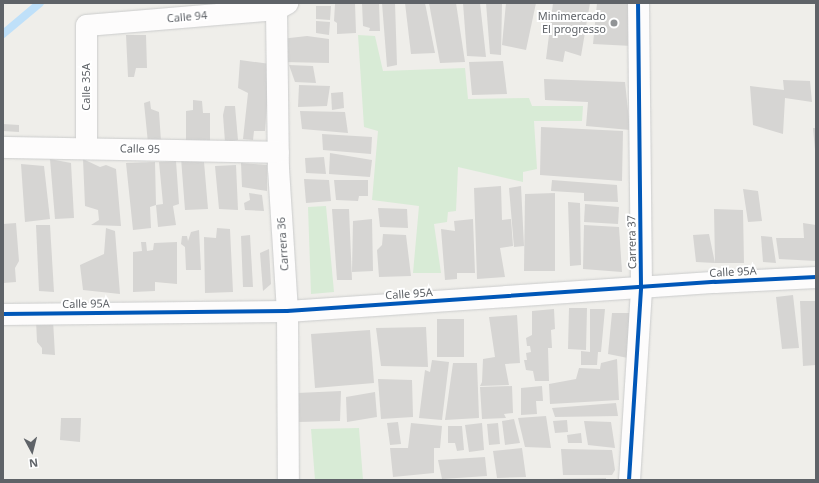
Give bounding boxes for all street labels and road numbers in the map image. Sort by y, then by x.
street label: Calle 94 [166,9,208,25]
street label: Calle 35A [79,63,93,111]
street label: Calle 95 [120,142,160,156]
street label: Carrera 37 [625,215,639,269]
street label: Carrera 36 [275,217,291,271]
street label: Calle 95A [709,264,757,280]
street label: Calle 95A [385,286,433,302]
street label: Calle 95A [62,297,110,311]

